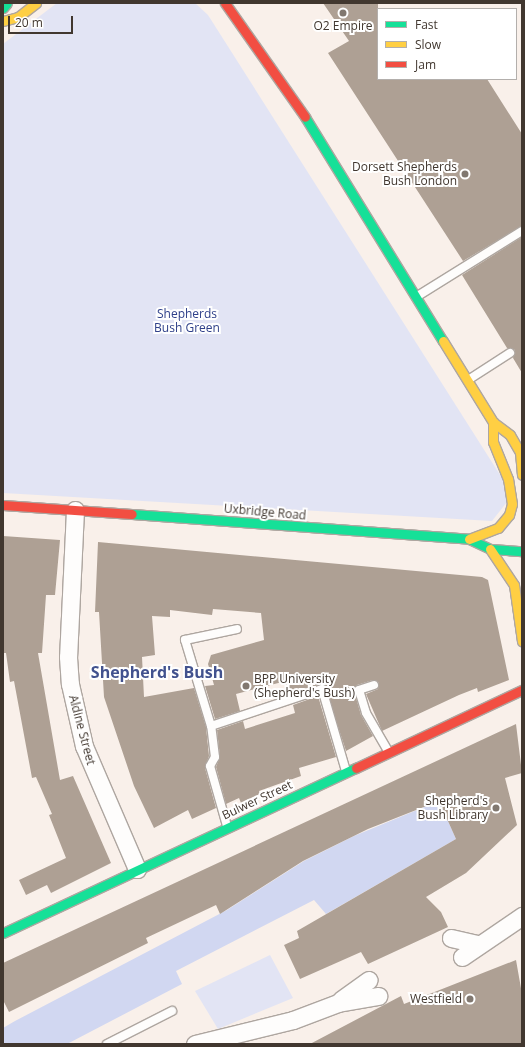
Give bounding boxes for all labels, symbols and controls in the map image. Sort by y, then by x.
scale bar [10,8,75,34]
marker: O2 Empire [338,8,348,18]
legend [377,8,517,80]
text: 20 m [15,14,43,31]
text: Fast [415,16,438,33]
place label: O2 Empire [313,19,373,33]
text: Slow [415,36,441,53]
text: Jam [415,56,436,73]
place label: Dorsett Shepherds Bush London [352,160,457,188]
marker: Dorsett Shepherds Bush London [460,169,470,179]
park label: Shepherds Bush Green [154,307,220,335]
street label: Uxbridge Road [223,501,307,523]
district label: Shepherd's Bush [91,662,223,682]
place label: BPP University (Shepherd's Bush) [254,672,355,700]
marker: BPP University (Shepherd's Bush) [241,681,251,691]
street label: Aldine Street [66,693,98,767]
street label: Bulwer Street [220,777,294,823]
place label: Shepherd's Bush Library [418,794,488,822]
marker: Shepherd's Bush Library [491,803,501,813]
place label: Westfield [410,992,462,1006]
marker: Westfield [465,994,475,1004]

